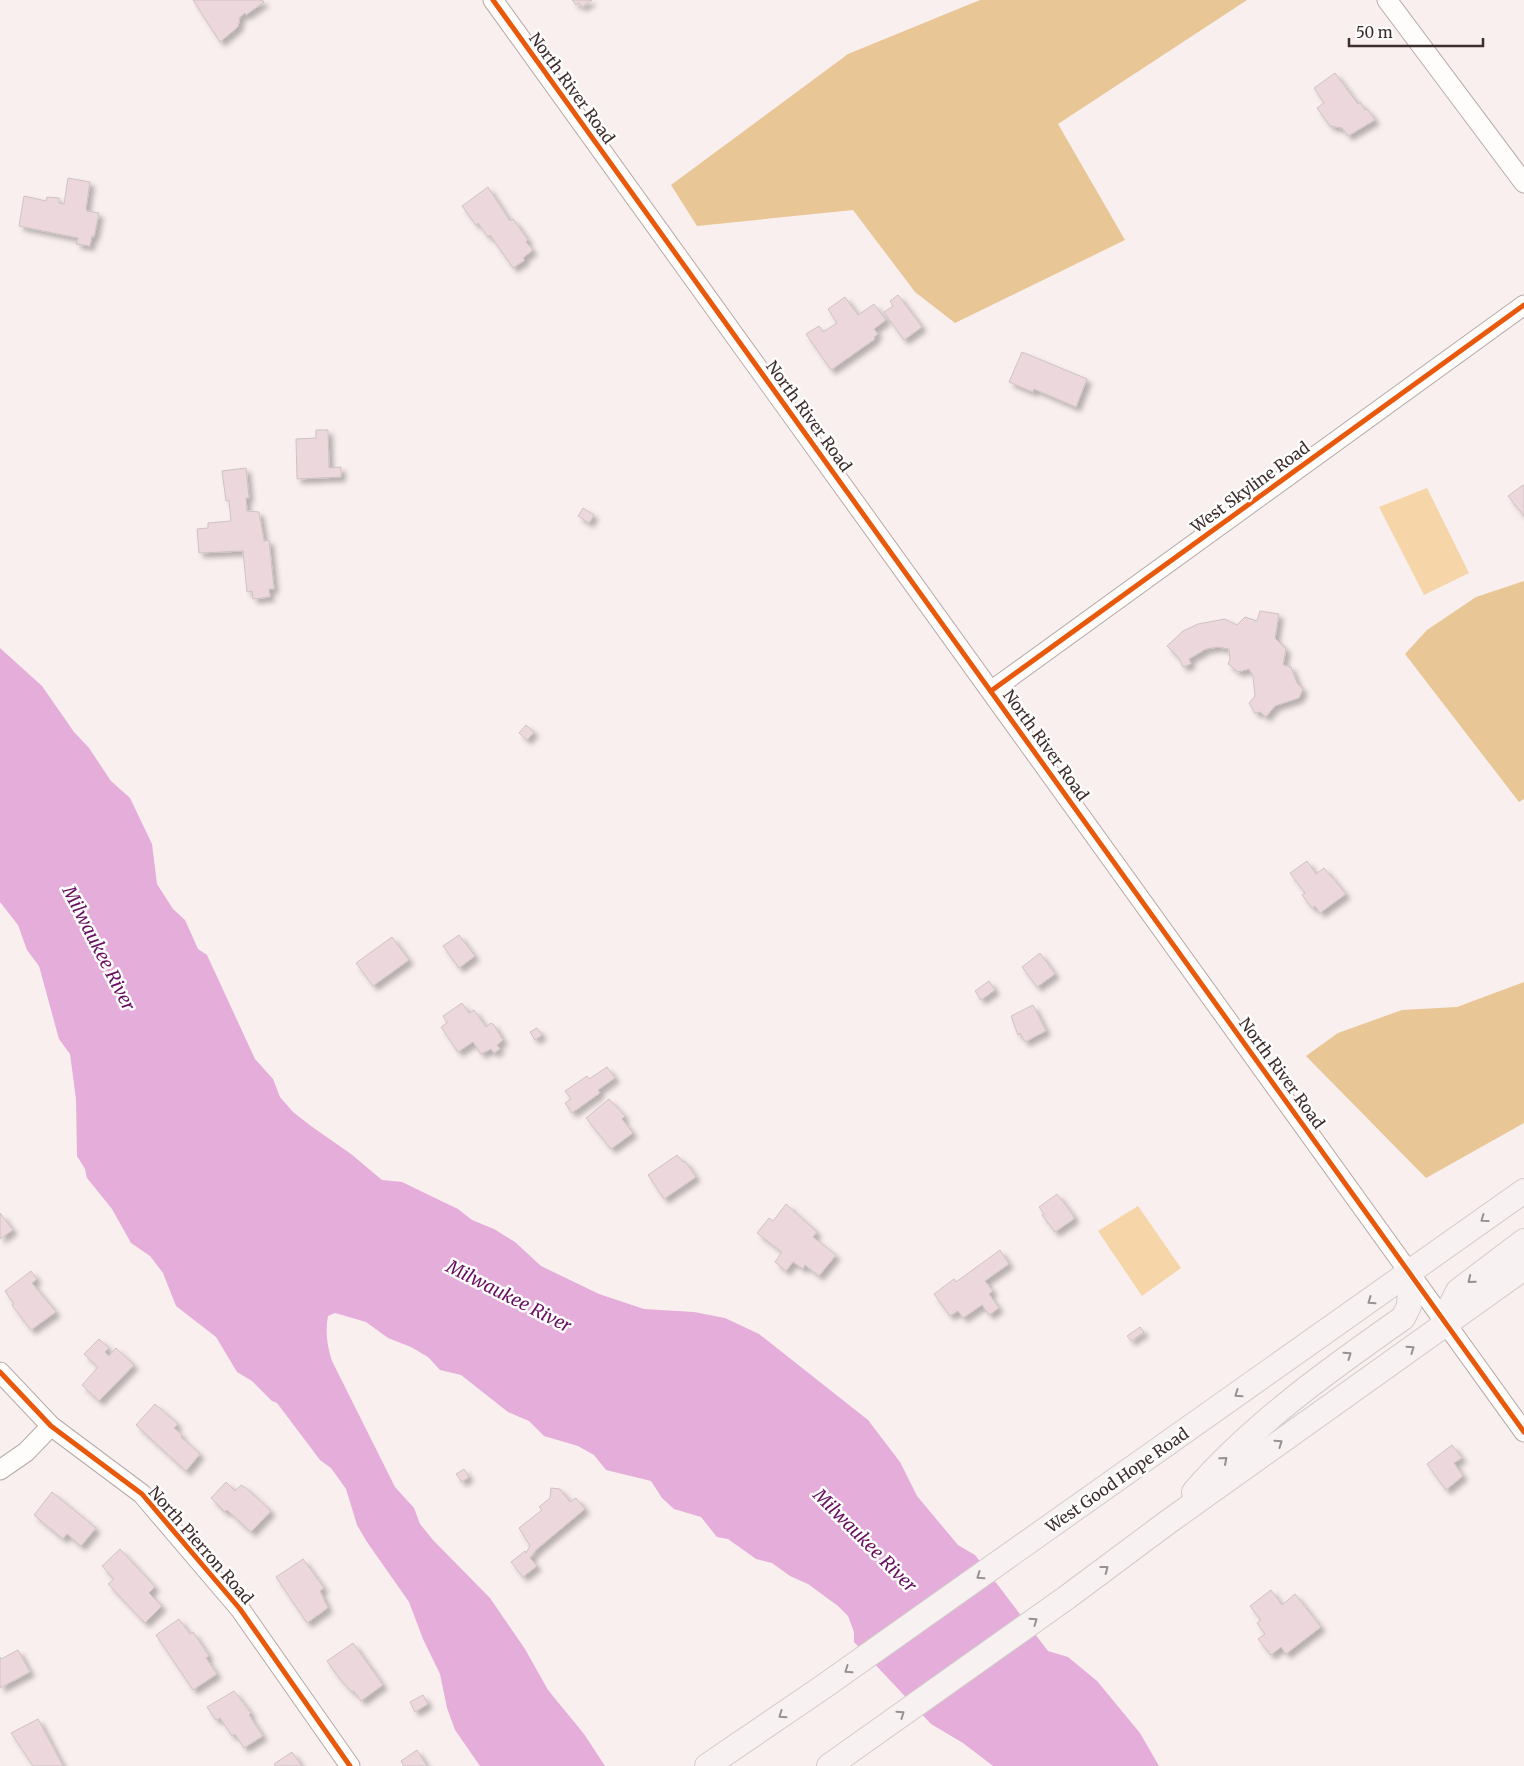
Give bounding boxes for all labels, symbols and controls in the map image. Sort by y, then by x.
scale bar [1349,15,1483,47]
text: 50 m [1356,23,1393,42]
street label: North River Road [525,29,619,148]
street label: North River Road [762,357,856,476]
street label: West Skyline Road [1186,437,1314,537]
street label: North River Road [999,686,1093,805]
water label: Milwaukee River [57,881,141,1015]
street label: North River Road [1235,1014,1329,1133]
one-way arrow [1481,1213,1490,1223]
water label: Milwaukee River [442,1254,576,1338]
one-way arrow [1467,1275,1476,1284]
one-way arrow [1367,1295,1377,1304]
one-way arrow [1406,1346,1415,1355]
one-way arrow [1343,1352,1352,1361]
one-way arrow [1234,1388,1244,1397]
street label: West Good Hope Road [1041,1423,1193,1537]
one-way arrow [1273,1440,1283,1449]
one-way arrow [1218,1456,1227,1465]
street label: North Pierron Road [144,1482,258,1608]
water label: Milwaukee River [808,1483,922,1597]
one-way arrow [1099,1566,1109,1575]
one-way arrow [976,1570,986,1579]
one-way arrow [1028,1618,1038,1627]
one-way arrow [844,1664,854,1673]
one-way arrow [779,1709,788,1718]
one-way arrow [895,1711,905,1720]

